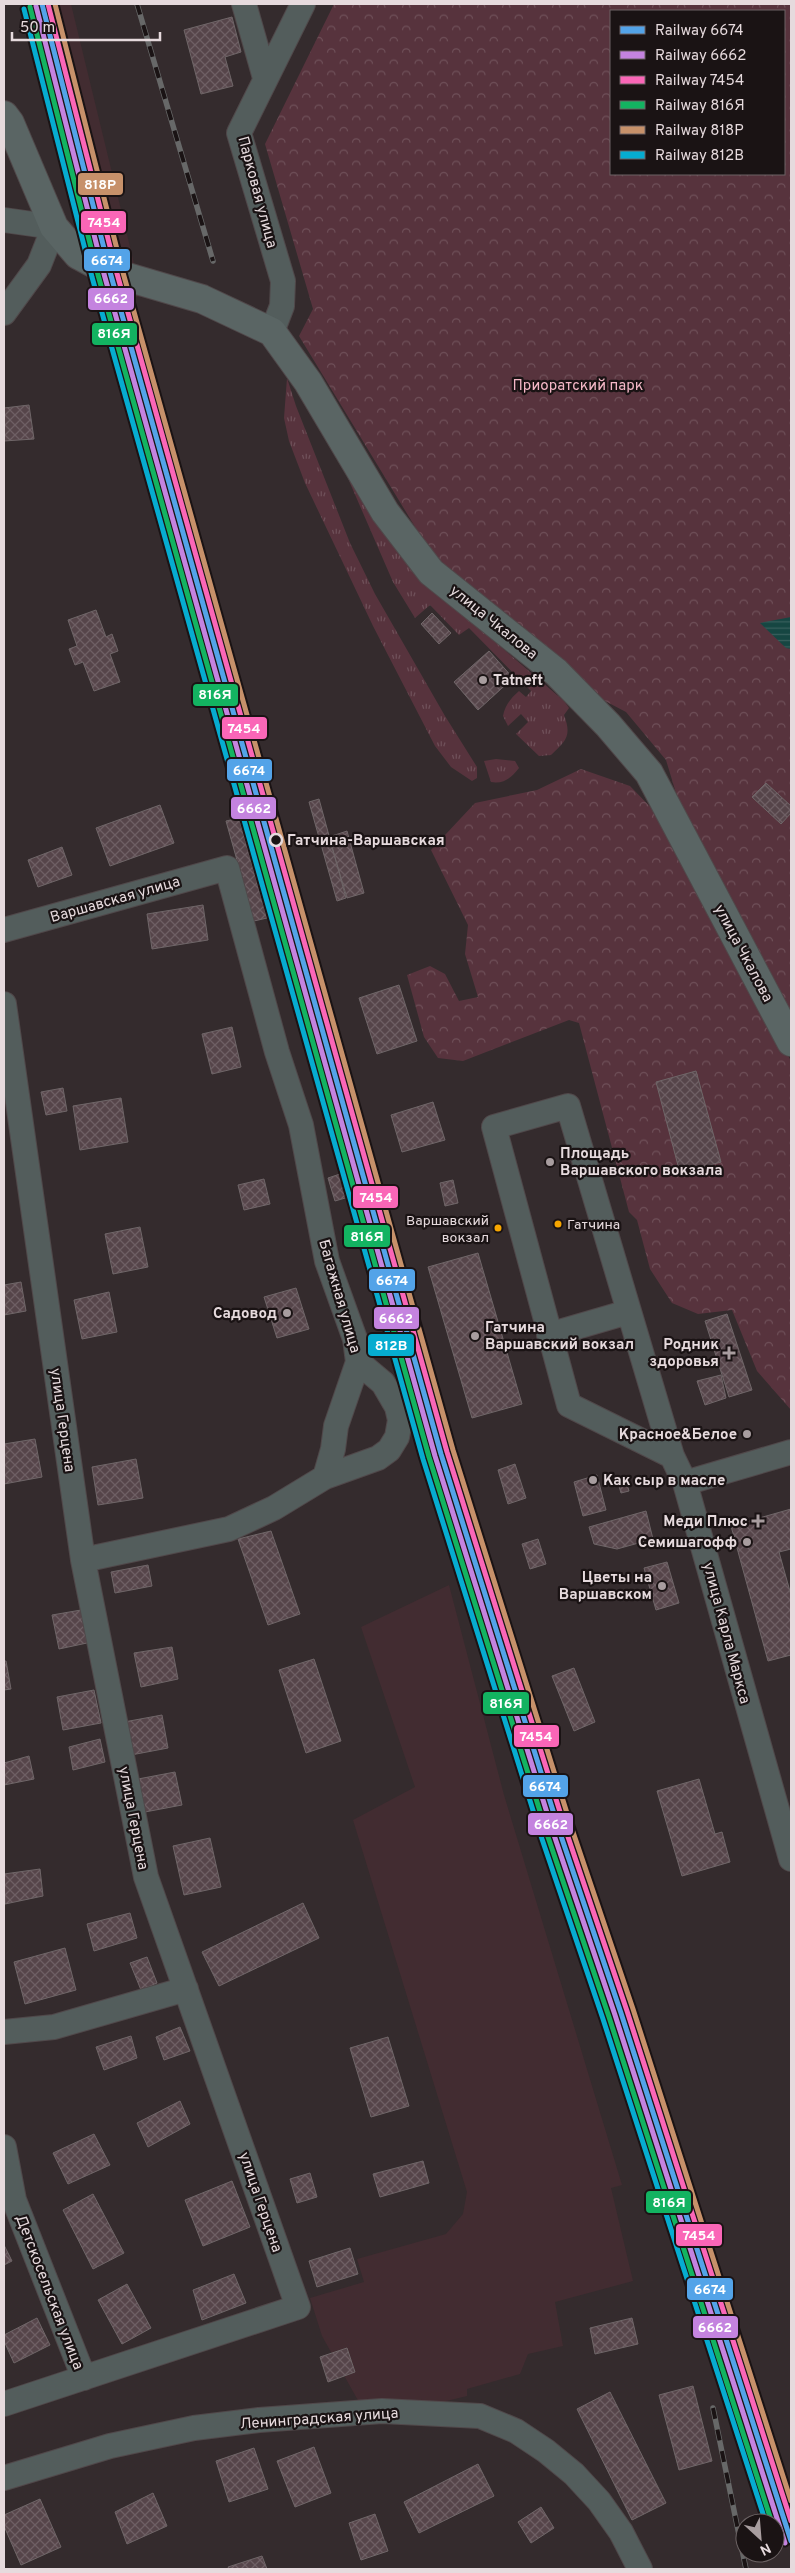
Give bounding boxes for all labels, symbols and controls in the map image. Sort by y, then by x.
scale bar [12,10,160,42]
legend [610,10,785,175]
text: 50 m [20,19,55,38]
text: Railway 6674 [655,22,744,41]
text: Railway 6662 [655,47,746,66]
text: Railway 7454 [655,72,744,91]
text: Railway 816Я [655,97,745,116]
text: Railway 818Р [655,122,744,141]
street label: Парковая улица [233,134,281,250]
text: Railway 812В [655,147,744,166]
line badge: 818Р [77,172,124,196]
text: 818Р [84,177,116,194]
line badge: 7454 [80,210,127,234]
text: 7454 [87,215,121,232]
line badge: 6674 [83,248,131,272]
text: 6674 [91,253,123,270]
line badge: 6662 [87,287,135,311]
text: 6662 [94,291,128,308]
line badge: 816Я [91,322,138,346]
text: 816Я [97,326,131,343]
park label: Приоратский парк [513,377,643,396]
street label: улица Чкалова [445,582,541,664]
place label: Tatneft [493,672,543,691]
marker: Tatneft [477,674,489,686]
line badge: 816Я [192,683,239,707]
text: 816Я [198,687,232,704]
line badge: 7454 [221,716,268,740]
text: 7454 [227,721,261,738]
line badge: 6674 [226,758,273,782]
text: 6674 [233,763,265,780]
line badge: 6662 [230,796,277,820]
text: 6662 [237,801,271,818]
place label: Гатчина-Варшавская [287,832,445,851]
marker: Гатчина-Варшавская [269,833,283,847]
street label: Варшавская улица [48,873,183,928]
street label: улица Чкалова [709,902,776,1006]
place label: Площадь Варшавского вокзала [560,1145,723,1181]
marker: Площадь Варшавского вокзала [544,1156,556,1168]
line badge: 7454 [352,1185,399,1209]
text: 7454 [359,1190,393,1207]
place label: Варшавский вокзал [406,1213,489,1247]
place label: Гатчина [567,1217,620,1234]
marker: Гатчина [553,1219,563,1229]
marker: Варшавский вокзал [493,1223,503,1233]
line badge: 816Я [343,1224,391,1248]
text: 816Я [350,1229,384,1246]
street label: Багажная улица [313,1237,364,1355]
line badge: 6674 [368,1268,416,1292]
text: 6674 [376,1273,408,1290]
place label: Садовод [213,1305,277,1324]
line badge: 6662 [373,1306,420,1330]
marker: Садовод [281,1307,293,1319]
text: 6662 [379,1311,413,1328]
place label: Гатчина Варшавский вокзал [485,1319,634,1355]
marker: Гатчина Варшавский вокзал [469,1330,481,1342]
line badge: 812В [367,1333,415,1357]
place label: Родник здоровья [649,1336,719,1372]
text: 812В [375,1338,407,1355]
marker: Родник здоровья [723,1347,735,1359]
street label: улица Герцена [45,1367,78,1474]
place label: Красное&Белое [619,1426,737,1445]
marker: Красное&Белое [741,1428,753,1440]
place label: Как сыр в масле [603,1472,725,1491]
marker: Как сыр в масле [587,1474,599,1486]
place label: Меди Плюс [663,1513,748,1532]
marker: Меди Плюс [752,1515,764,1527]
place label: Семишагофф [638,1534,737,1553]
marker: Семишагофф [741,1536,753,1548]
street label: улица Карла Маркса [698,1560,754,1706]
place label: Цветы на Варшавском [559,1569,652,1605]
marker: Цветы на Варшавском [656,1580,668,1592]
line badge: 816Я [482,1691,530,1715]
text: 816Я [489,1696,523,1713]
line badge: 7454 [513,1724,560,1748]
text: 7454 [519,1729,553,1746]
street label: улица Герцена [113,1765,152,1872]
line badge: 6674 [522,1774,569,1798]
text: 6674 [529,1779,561,1796]
line badge: 6662 [527,1812,574,1836]
text: 6662 [534,1817,568,1834]
street label: улица Герцена [234,2150,286,2255]
line badge: 816Я [645,2190,692,2214]
text: 816Я [652,2195,686,2212]
street label: Детскосельская улица [10,2212,87,2373]
line badge: 7454 [675,2223,723,2247]
text: 7454 [682,2228,716,2245]
line badge: 6674 [686,2277,734,2301]
text: 6674 [694,2282,726,2299]
line badge: 6662 [692,2315,739,2339]
text: 6662 [698,2320,732,2337]
street label: Ленинградская улица [239,2404,399,2435]
north arrow [735,2513,785,2563]
text: N [757,2538,773,2558]

